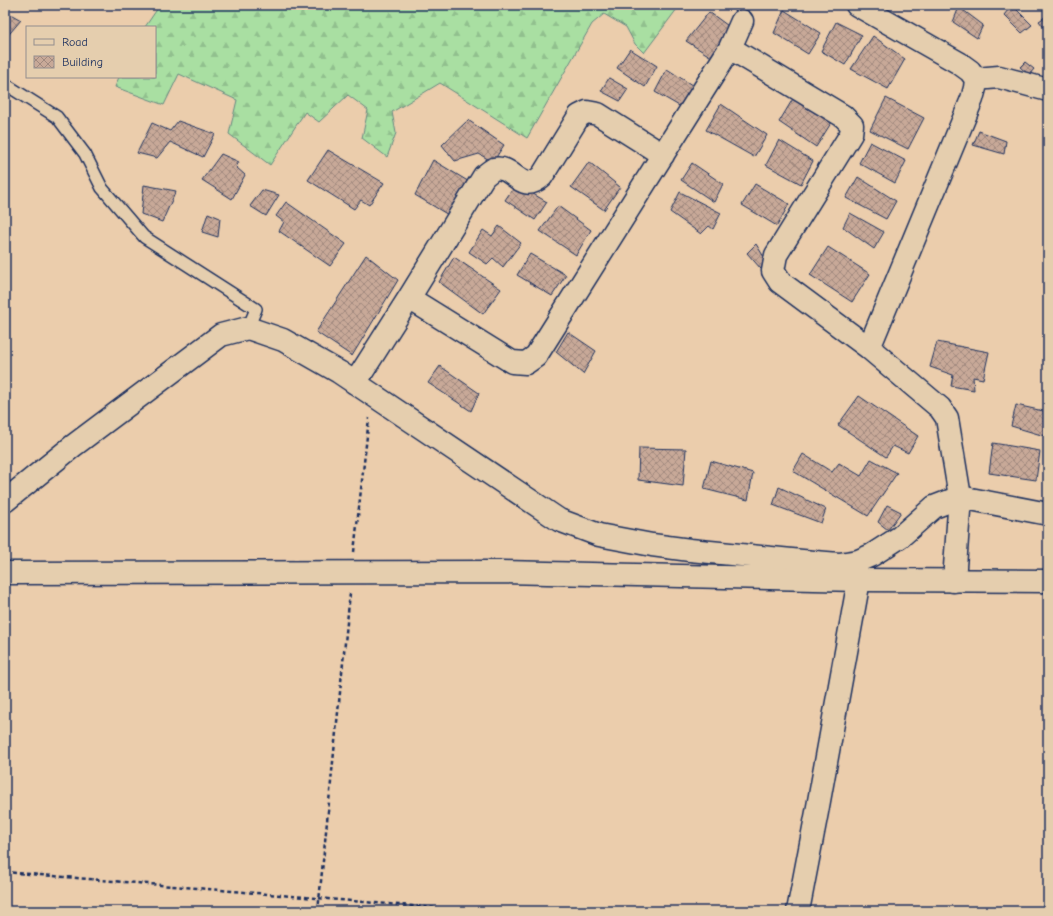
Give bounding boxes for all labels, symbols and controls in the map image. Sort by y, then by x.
legend [26,26,156,78]
text: Road [62,35,88,49]
text: Building [62,55,103,69]

